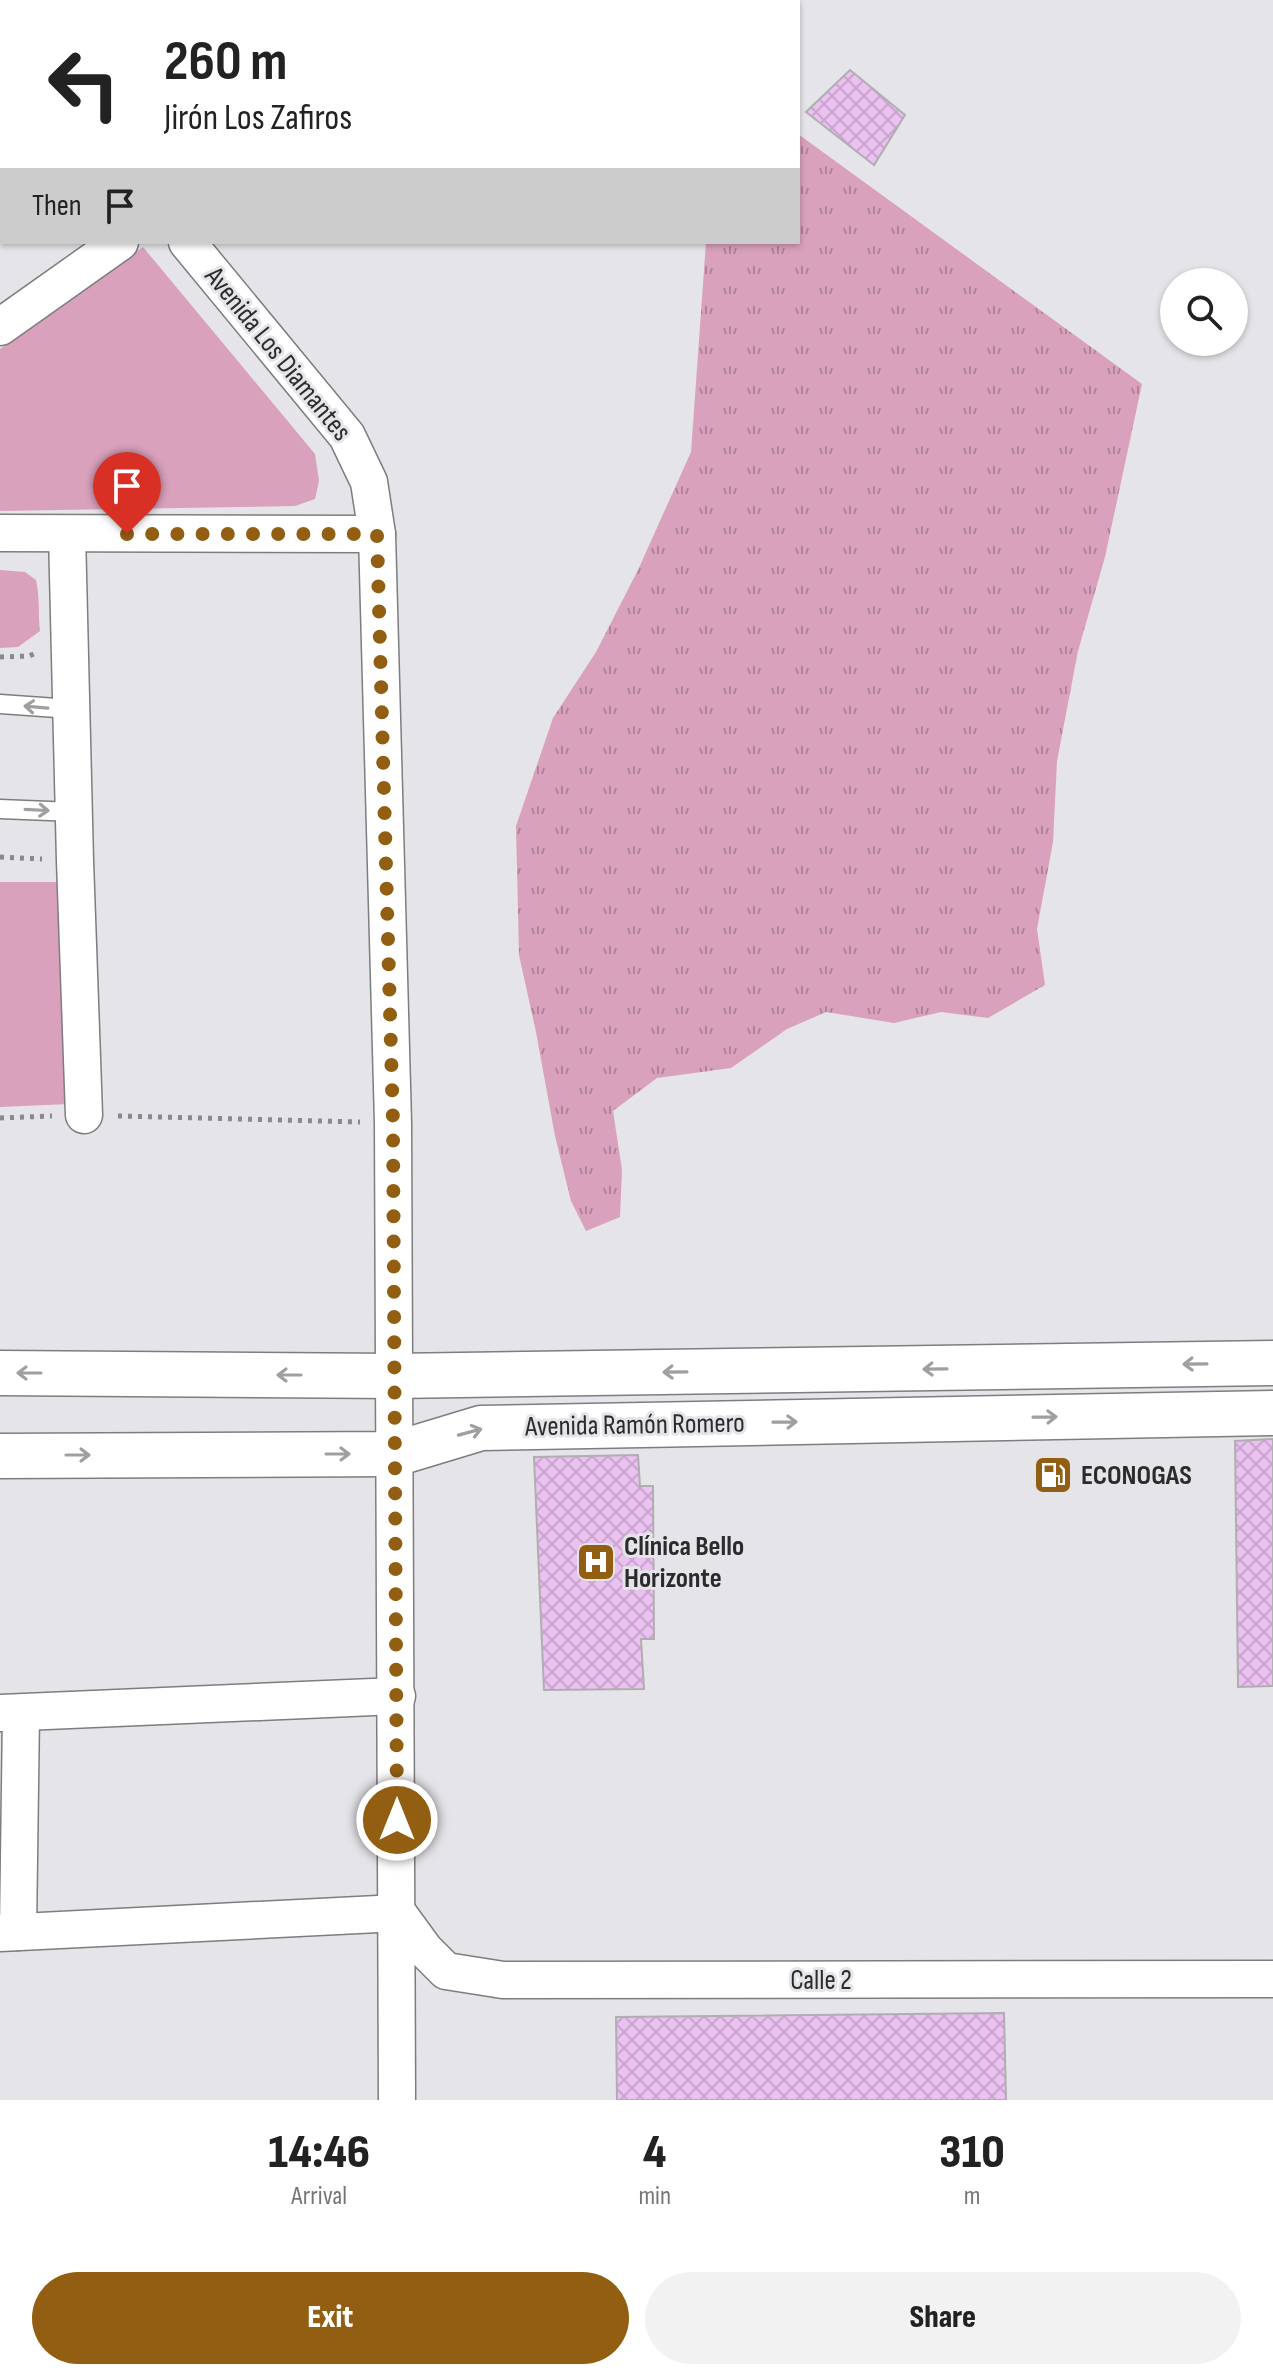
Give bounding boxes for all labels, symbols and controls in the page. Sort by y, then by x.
text: 260 m [164,29,287,96]
icon: left [32,32,136,136]
text: Jirón Los Zafiros [164,97,352,140]
icon: arrive [98,184,142,228]
text: Then [32,188,82,224]
street label: Avenida Los Diamantes [197,260,358,448]
map controls [1160,268,1248,356]
button: search [1160,268,1248,356]
pin [93,452,161,534]
icon: arrive [105,464,149,508]
one-way arrow [23,699,50,714]
one-way arrow [23,803,50,818]
one-way arrow [1182,1357,1209,1372]
one-way arrow [922,1361,949,1376]
one-way arrow [662,1364,689,1380]
one-way arrow [16,1365,43,1381]
one-way arrow [276,1367,303,1383]
street label: Avenida Ramón Romero [524,1407,745,1443]
one-way arrow [1031,1409,1058,1425]
one-way arrow [771,1414,798,1430]
one-way arrow [456,1423,482,1438]
one-way arrow [324,1446,351,1462]
one-way arrow [64,1447,91,1463]
fuel station icon: ECONOGAS [1032,1454,1074,1496]
place label: ECONOGAS [1081,1459,1192,1492]
place label: Clínica Bello Horizonte [624,1530,744,1595]
hospital icon: Clínica Bello Horizonte [575,1541,617,1583]
position arrow [355,1778,439,1862]
street label: Calle 2 [790,1964,852,1997]
text: 14:46 [268,2124,370,2181]
text: 4 [643,2124,666,2181]
text: 310 [939,2124,1005,2181]
text: Arrival [291,2181,347,2212]
text: min [638,2181,671,2212]
text: m [964,2181,980,2212]
button: Exit [32,2272,629,2364]
button: Share [645,2272,1241,2364]

